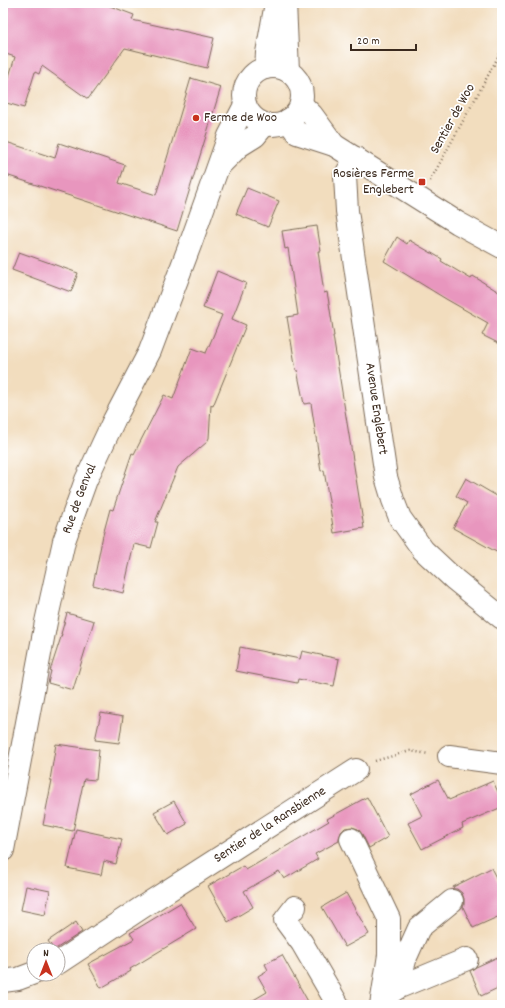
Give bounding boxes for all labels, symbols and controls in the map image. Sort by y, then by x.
scale bar [351,26,416,52]
text: 20 m [357,33,380,50]
street label: Sentier de Woo [425,80,481,158]
place label: Ferme de Woo [204,108,277,128]
marker: Ferme de Woo [191,113,201,123]
place label: Rosières Ferme Englebert [333,164,414,200]
marker: Rosières Ferme Englebert [417,177,427,187]
street label: Avenue Englebert [359,361,393,456]
street label: Rue de Genval [57,460,103,537]
street label: Sentier de la Ransbienne [210,782,330,869]
north arrow [26,942,66,982]
text: N [43,946,49,962]

